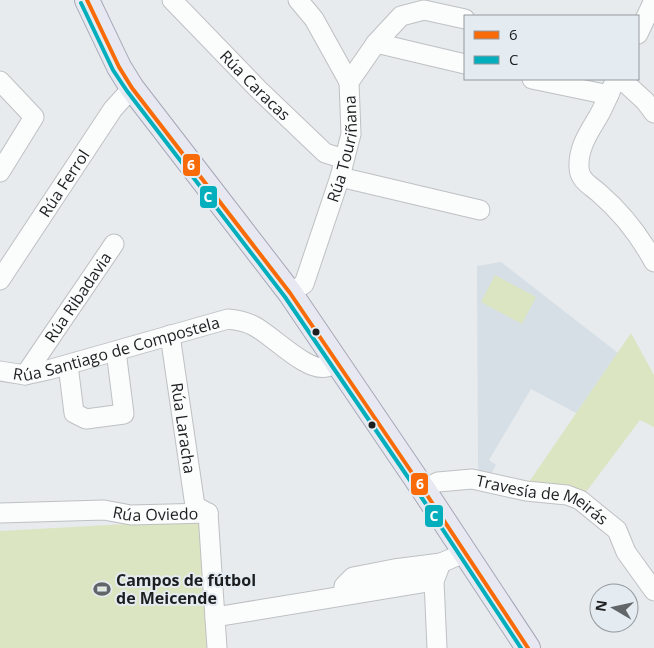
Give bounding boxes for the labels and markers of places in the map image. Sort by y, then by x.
unlabelled marker [311,327,321,337]
unlabelled marker [367,420,377,430]
place label: Campos de fútbol de Meicende [116,569,256,609]
sports icon: Campos de fútbol de Meicende [92,579,112,599]

